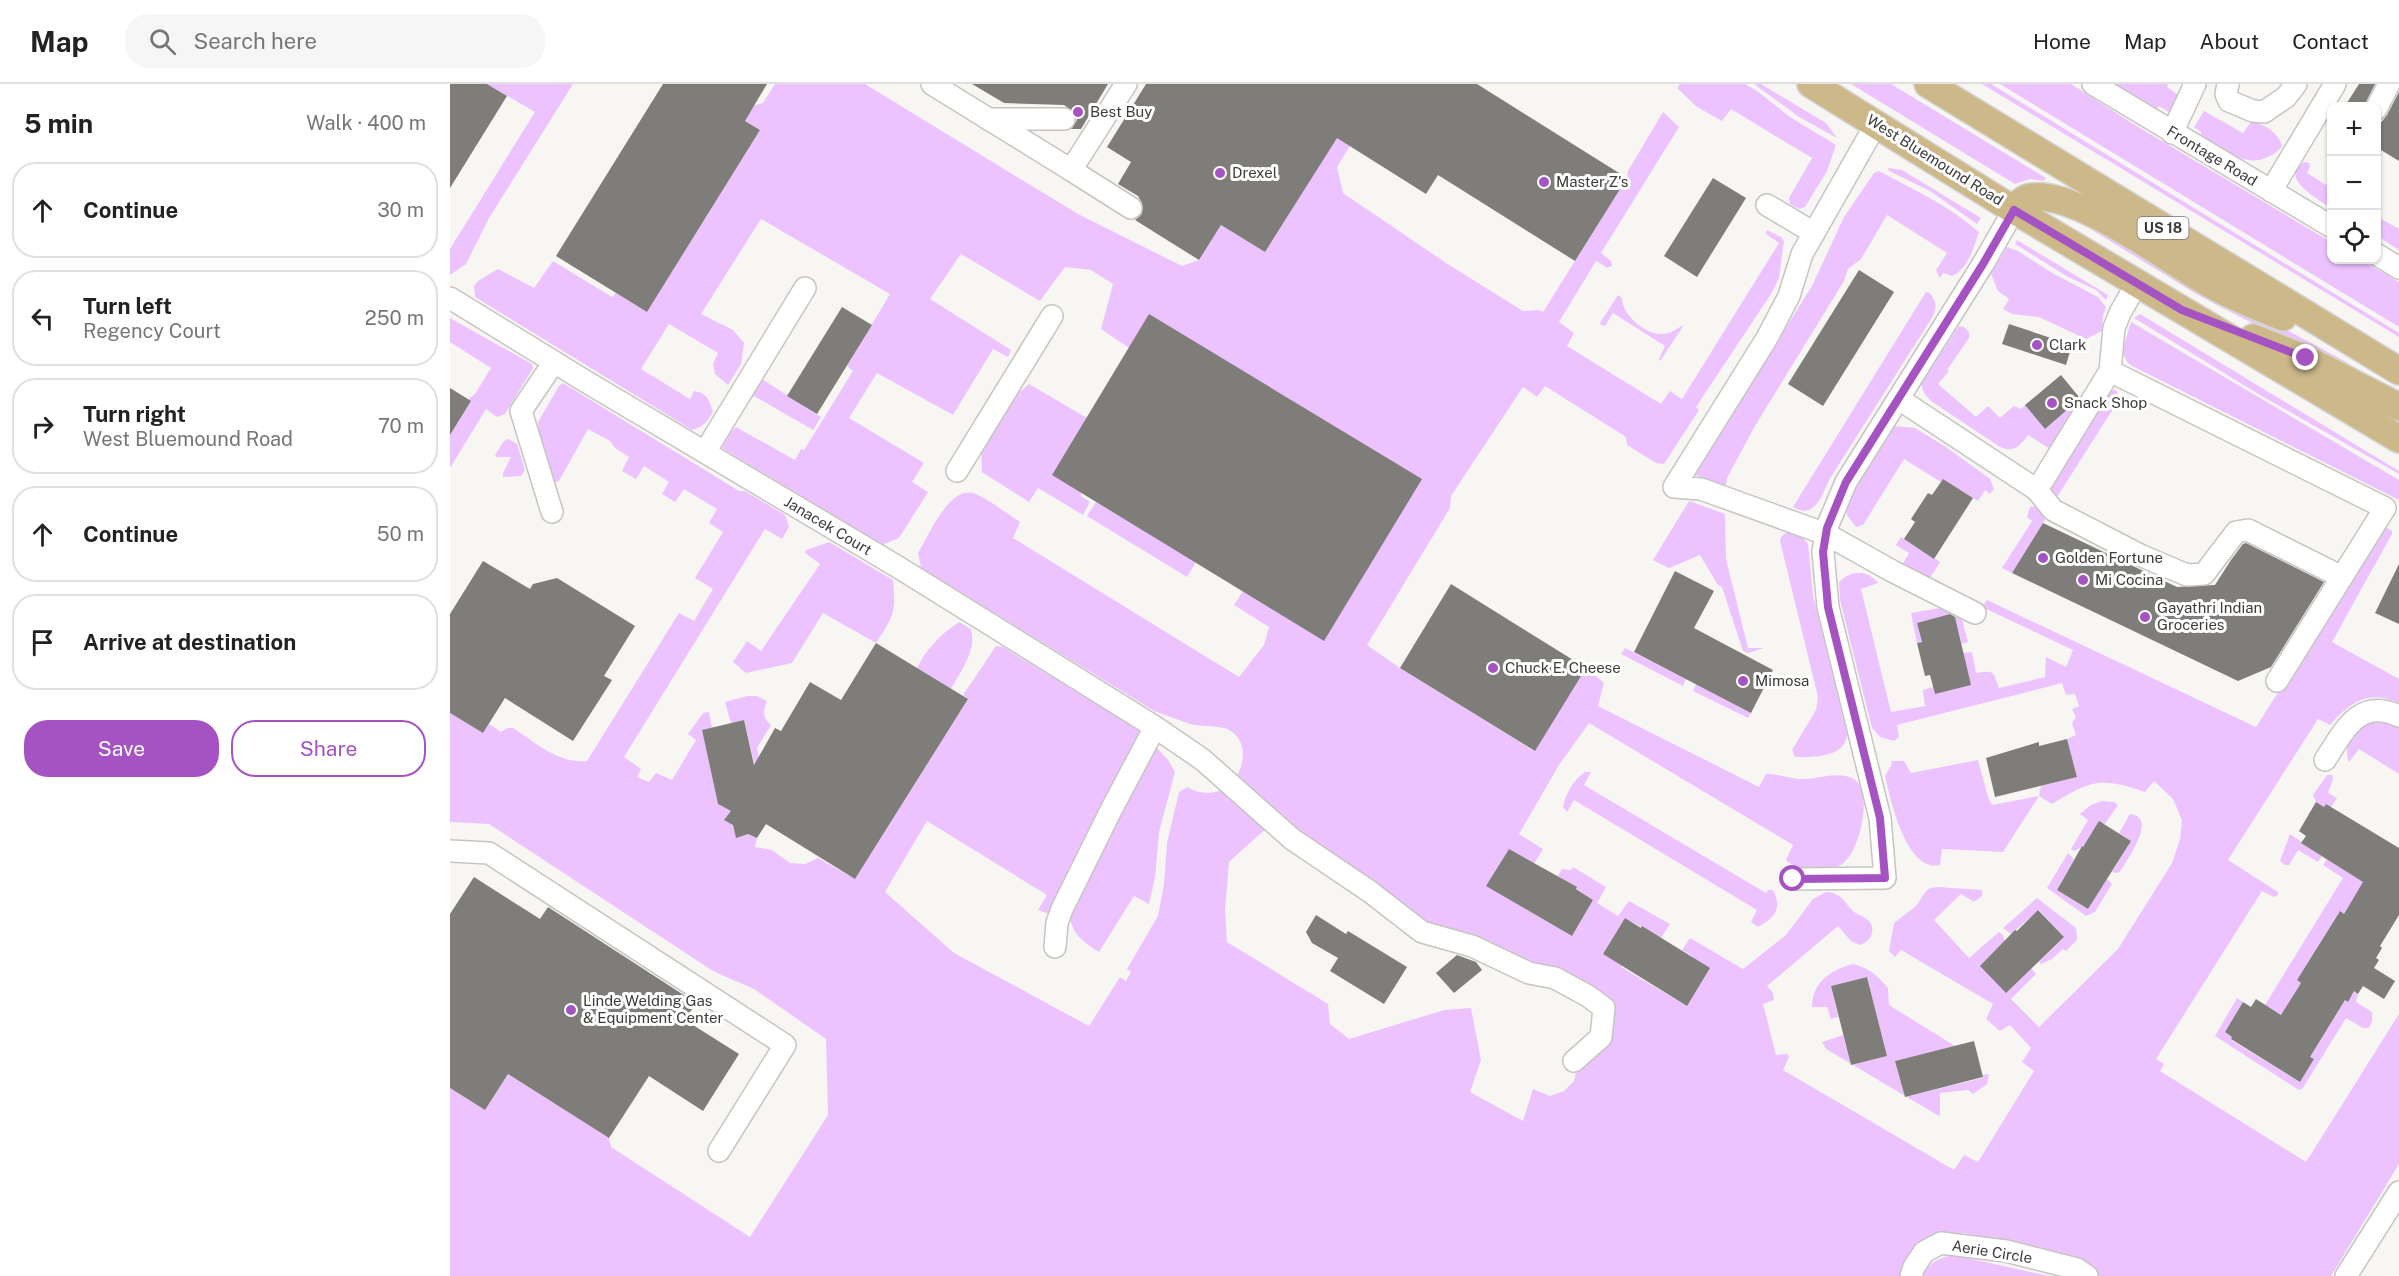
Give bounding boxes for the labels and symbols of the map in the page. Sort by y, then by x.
place label: Best Buy [1090,103,1152,120]
marker: Best Buy [1071,105,1085,119]
street label: West Bluemound Road [1864,111,2007,209]
street label: Frontage Road [2164,122,2260,189]
place label: Drexel [1232,164,1277,181]
marker: Drexel [1213,166,1227,180]
place label: Master Z's [1556,173,1628,190]
marker: Master Z's [1537,175,1551,189]
road number: US 18 [2138,217,2188,239]
place label: Clark [2049,336,2086,353]
marker: Clark [2030,338,2044,352]
route end [2292,344,2318,370]
place label: Snack Shop [2064,394,2147,411]
marker: Snack Shop [2045,396,2059,410]
street label: Janacek Court [782,493,875,558]
place label: Golden Fortune [2055,549,2163,566]
marker: Golden Fortune [2036,551,2050,565]
place label: Mi Cocina [2095,571,2163,588]
marker: Mi Cocina [2076,573,2090,587]
place label: Gayathri Indian Groceries [2157,599,2262,633]
marker: Gayathri Indian Groceries [2138,610,2152,624]
place label: Chuck E. Cheese [1505,659,1621,676]
marker: Chuck E. Cheese [1486,661,1500,675]
place label: Mimosa [1755,672,1809,689]
marker: Mimosa [1736,674,1750,688]
route start [1779,865,1805,891]
place label: Linde Welding Gas & Equipment Center [583,992,724,1026]
marker: Linde Welding Gas & Equipment Center [564,1003,578,1017]
street label: Aerie Circle [1951,1237,2033,1266]

